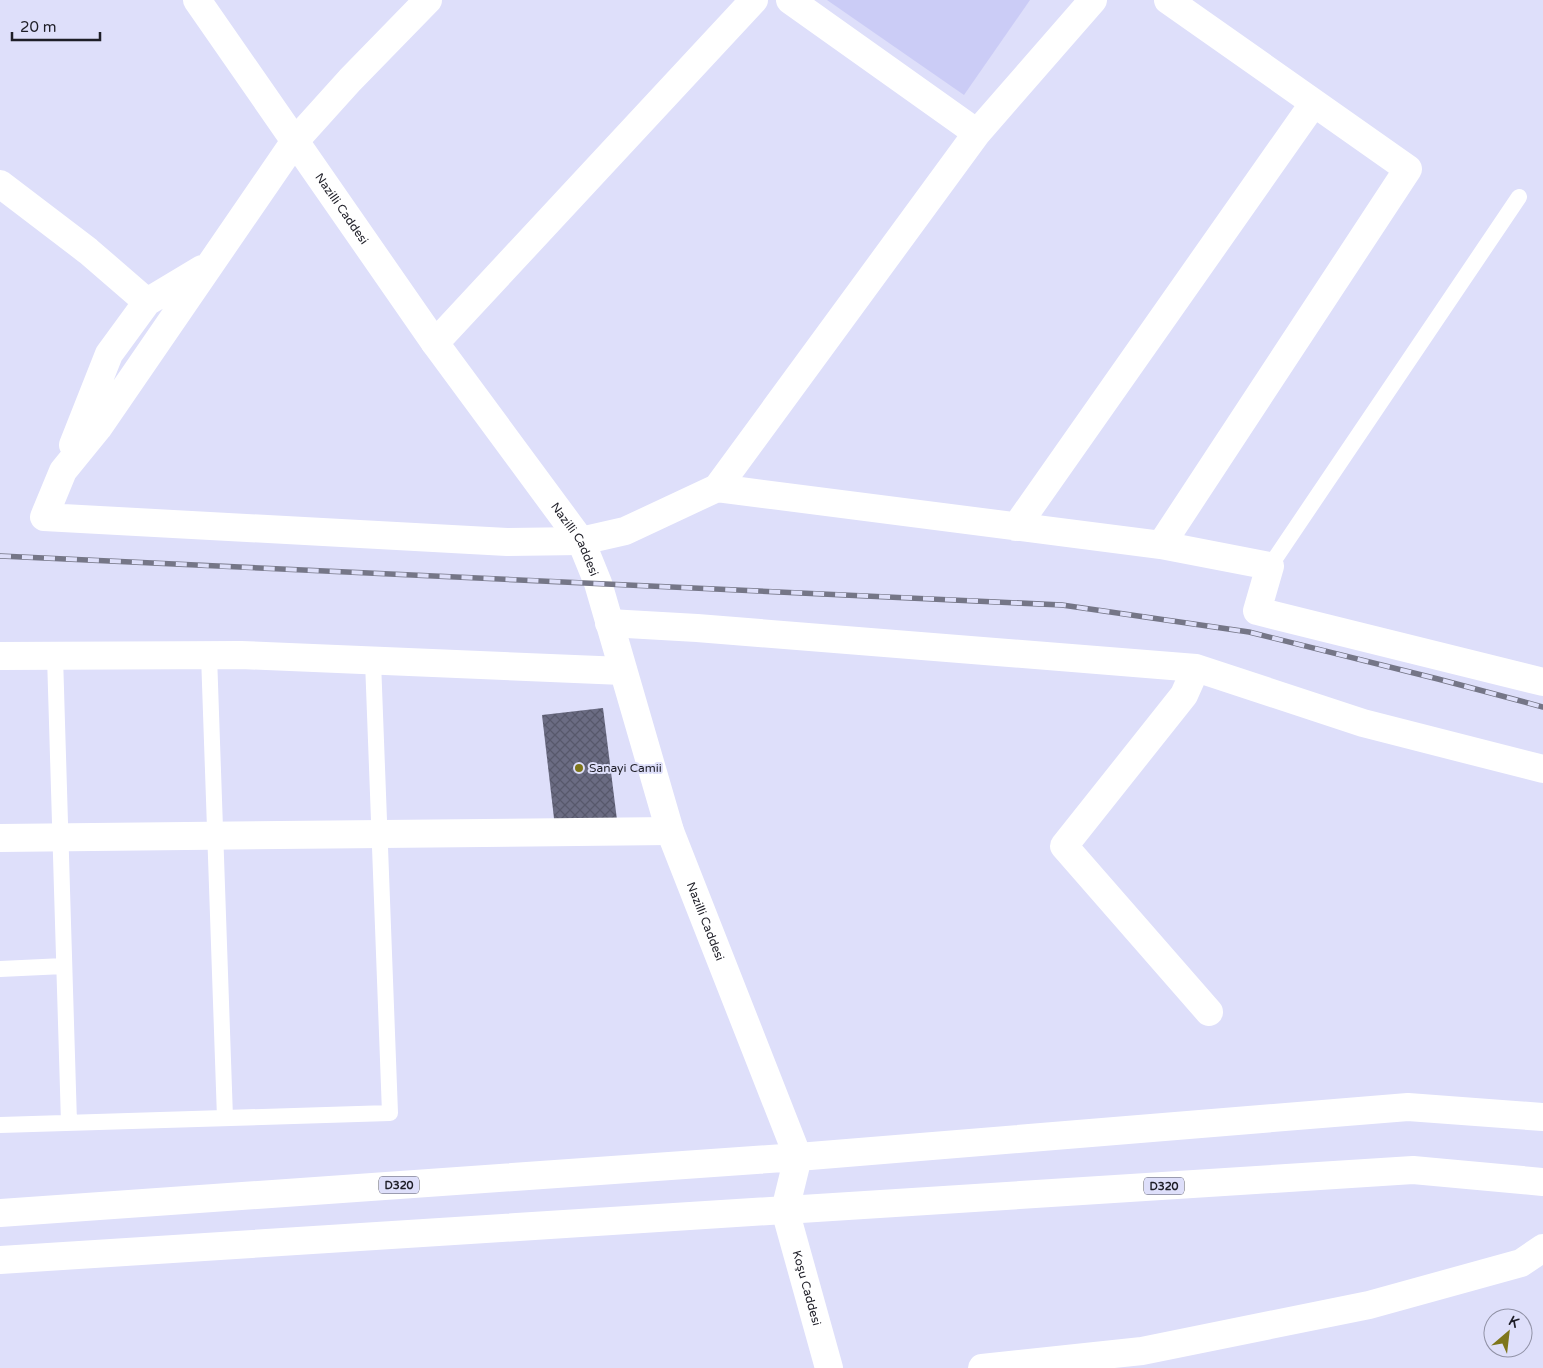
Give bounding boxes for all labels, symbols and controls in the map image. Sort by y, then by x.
scale bar [12,10,100,42]
text: 20 m [20,18,57,36]
street label: Nazilli Caddesi [312,170,371,247]
street label: Nazilli Caddesi [548,500,601,578]
place label: Sanayi Camii [589,761,662,775]
marker: Sanayi Camii [573,762,585,774]
street label: Nazilli Caddesi [684,880,727,963]
road number: D320 [379,1176,419,1194]
road number: D320 [1144,1178,1184,1194]
street label: Koşu Caddesi [790,1249,824,1327]
north arrow [1483,1308,1533,1358]
text: K [1506,1312,1523,1332]

